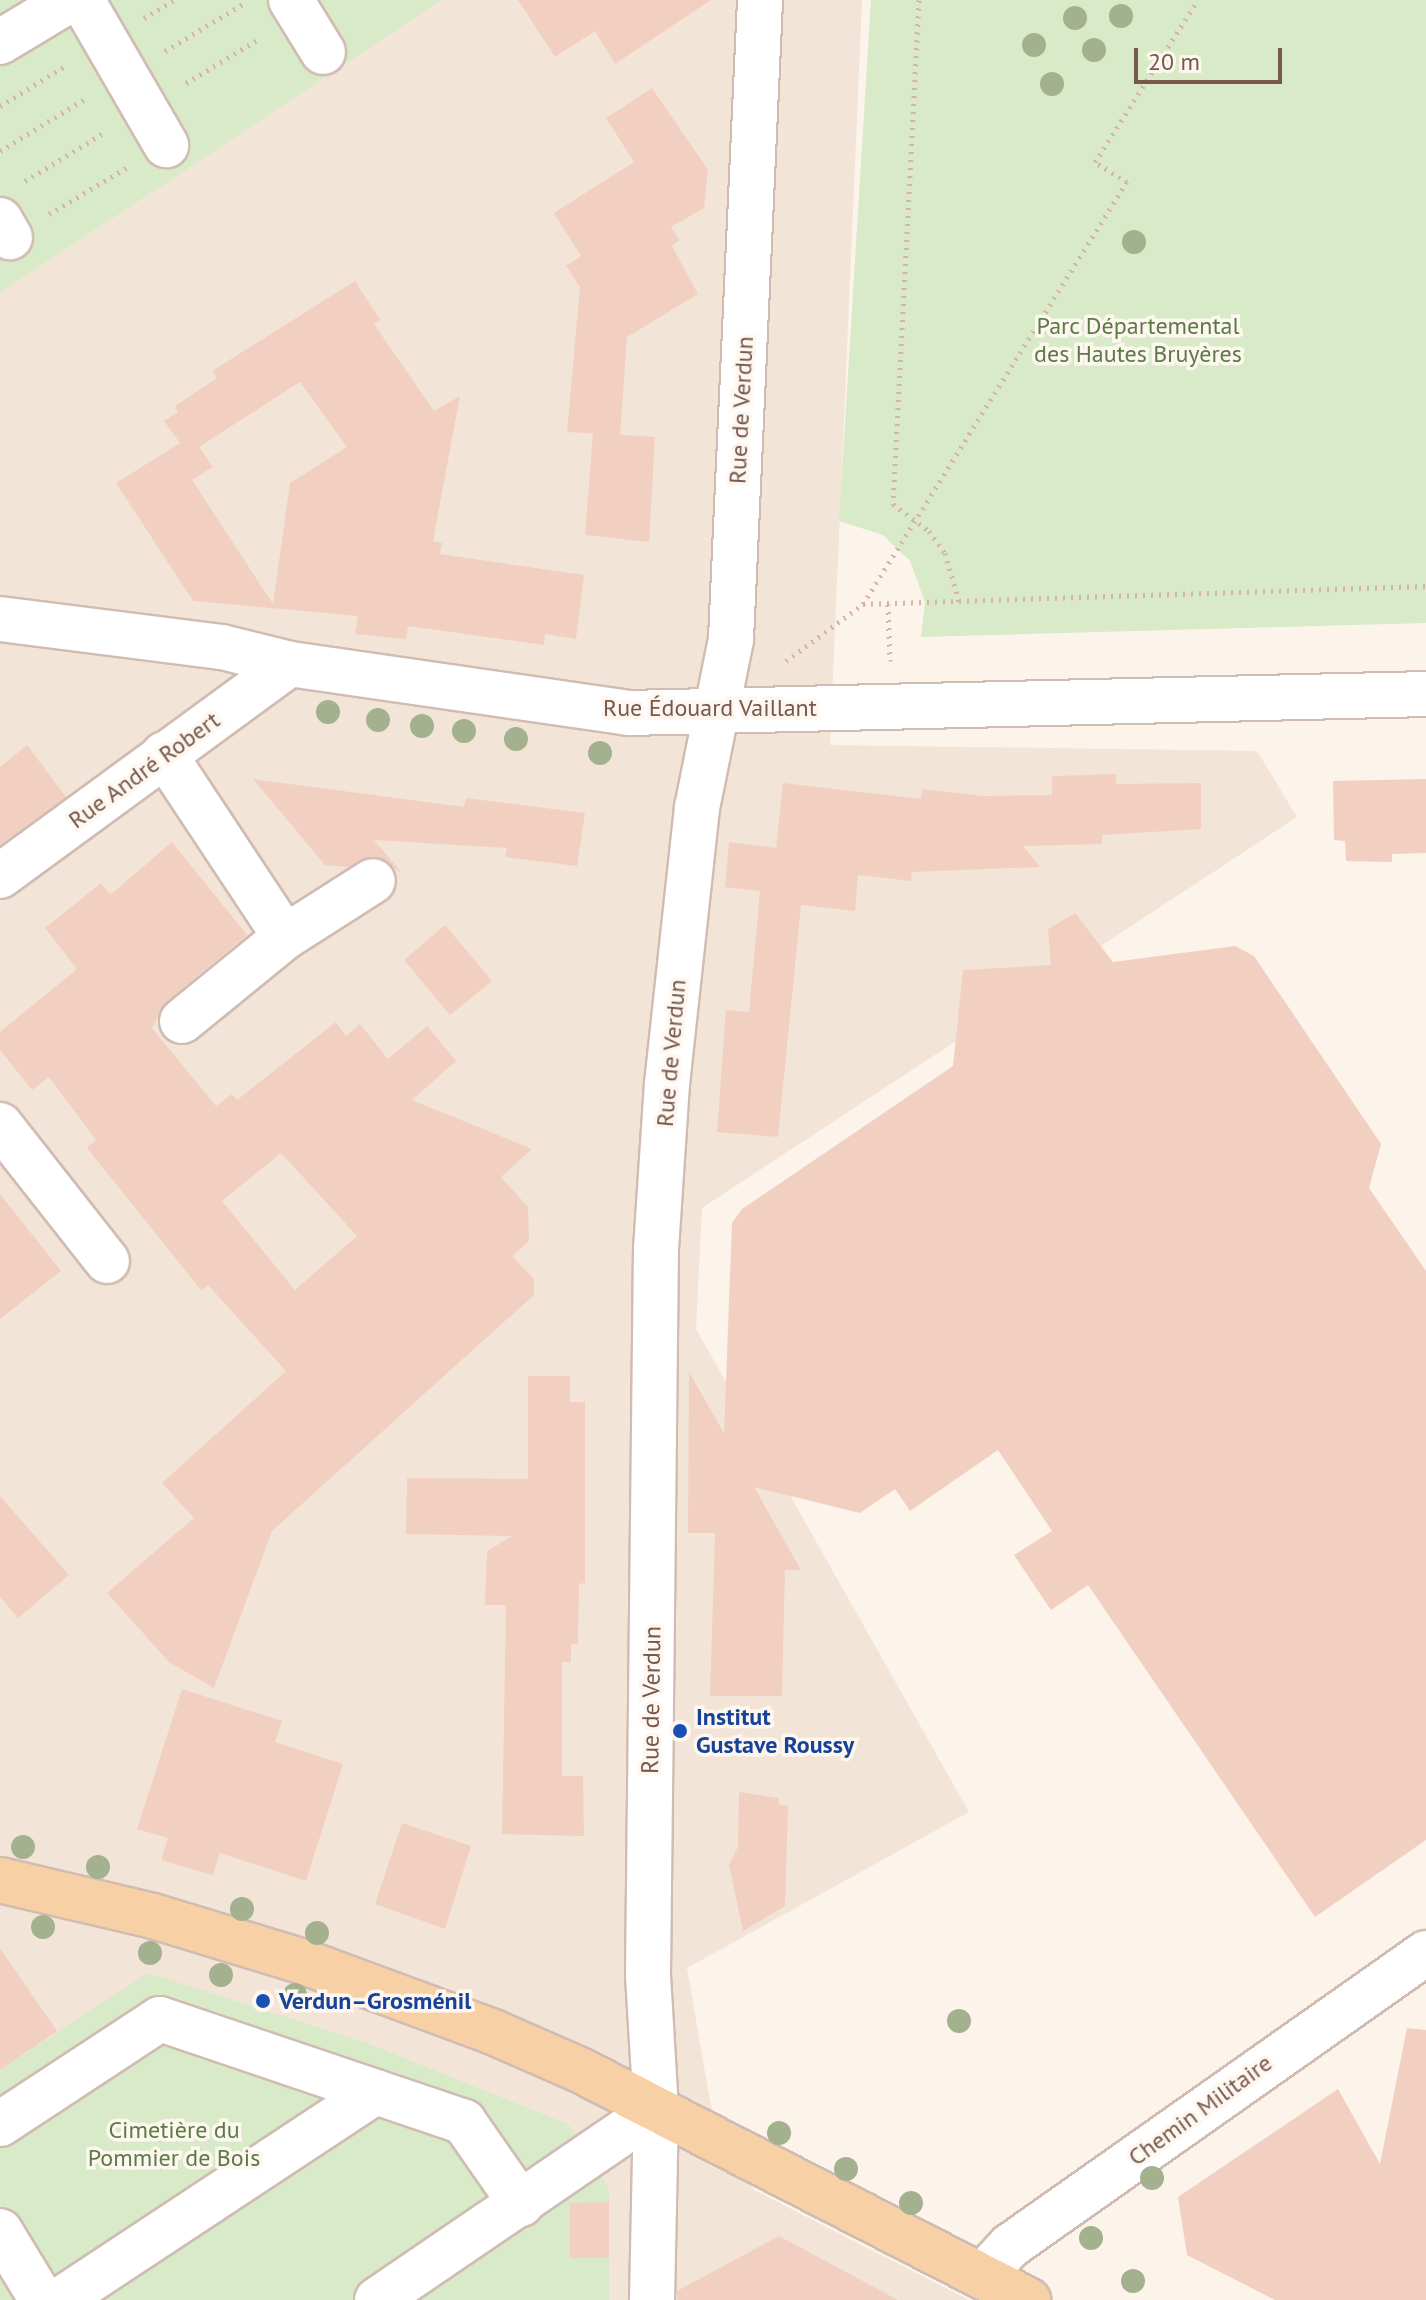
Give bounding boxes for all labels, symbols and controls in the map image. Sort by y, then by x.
scale bar [1138,32,1286,82]
text: 20 m [1148,46,1200,77]
park label: Parc Départemental des Hautes Bruyères [1034,312,1242,368]
street label: Rue de Verdun [723,335,759,485]
street label: Rue Édouard Vaillant [603,694,817,722]
street label: Rue André Robert [62,705,226,835]
street label: Rue de Verdun [650,978,692,1128]
street label: Rue de Verdun [635,1625,667,1775]
place label: Institut Gustave Roussy [696,1703,854,1759]
marker: Institut Gustave Roussy [671,1722,689,1740]
place label: Verdun–Grosménil [279,1987,471,2015]
marker: Verdun–Grosménil [254,1992,272,2010]
street label: Chemin Militaire [1123,2048,1277,2172]
park label: Cimetière du Pommier de Bois [88,2116,260,2172]

